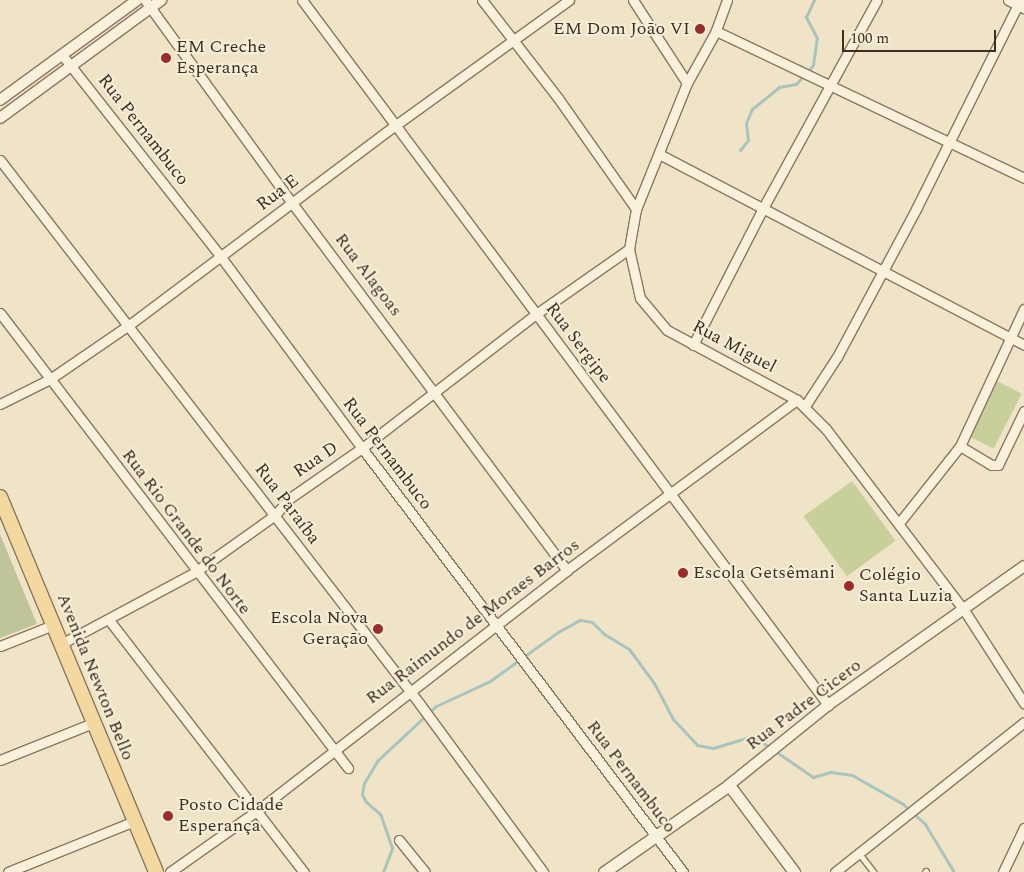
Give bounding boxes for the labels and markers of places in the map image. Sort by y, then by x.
place label: EM Dom João VI [553,18,690,40]
marker: EM Dom João VI [694,23,706,35]
place label: EM Creche Esperança [176,37,266,80]
marker: EM Creche Esperança [160,52,172,64]
place label: Escola Getsêmani [693,562,835,584]
place label: Colégio Santa Luzia [859,565,952,608]
marker: Escola Getsêmani [677,567,689,579]
marker: Colégio Santa Luzia [843,580,855,592]
place label: Escola Nova Geração [270,608,368,650]
marker: Escola Nova Geração [372,623,384,635]
place label: Posto Cidade Esperança [178,795,283,838]
marker: Posto Cidade Esperança [162,810,174,822]

